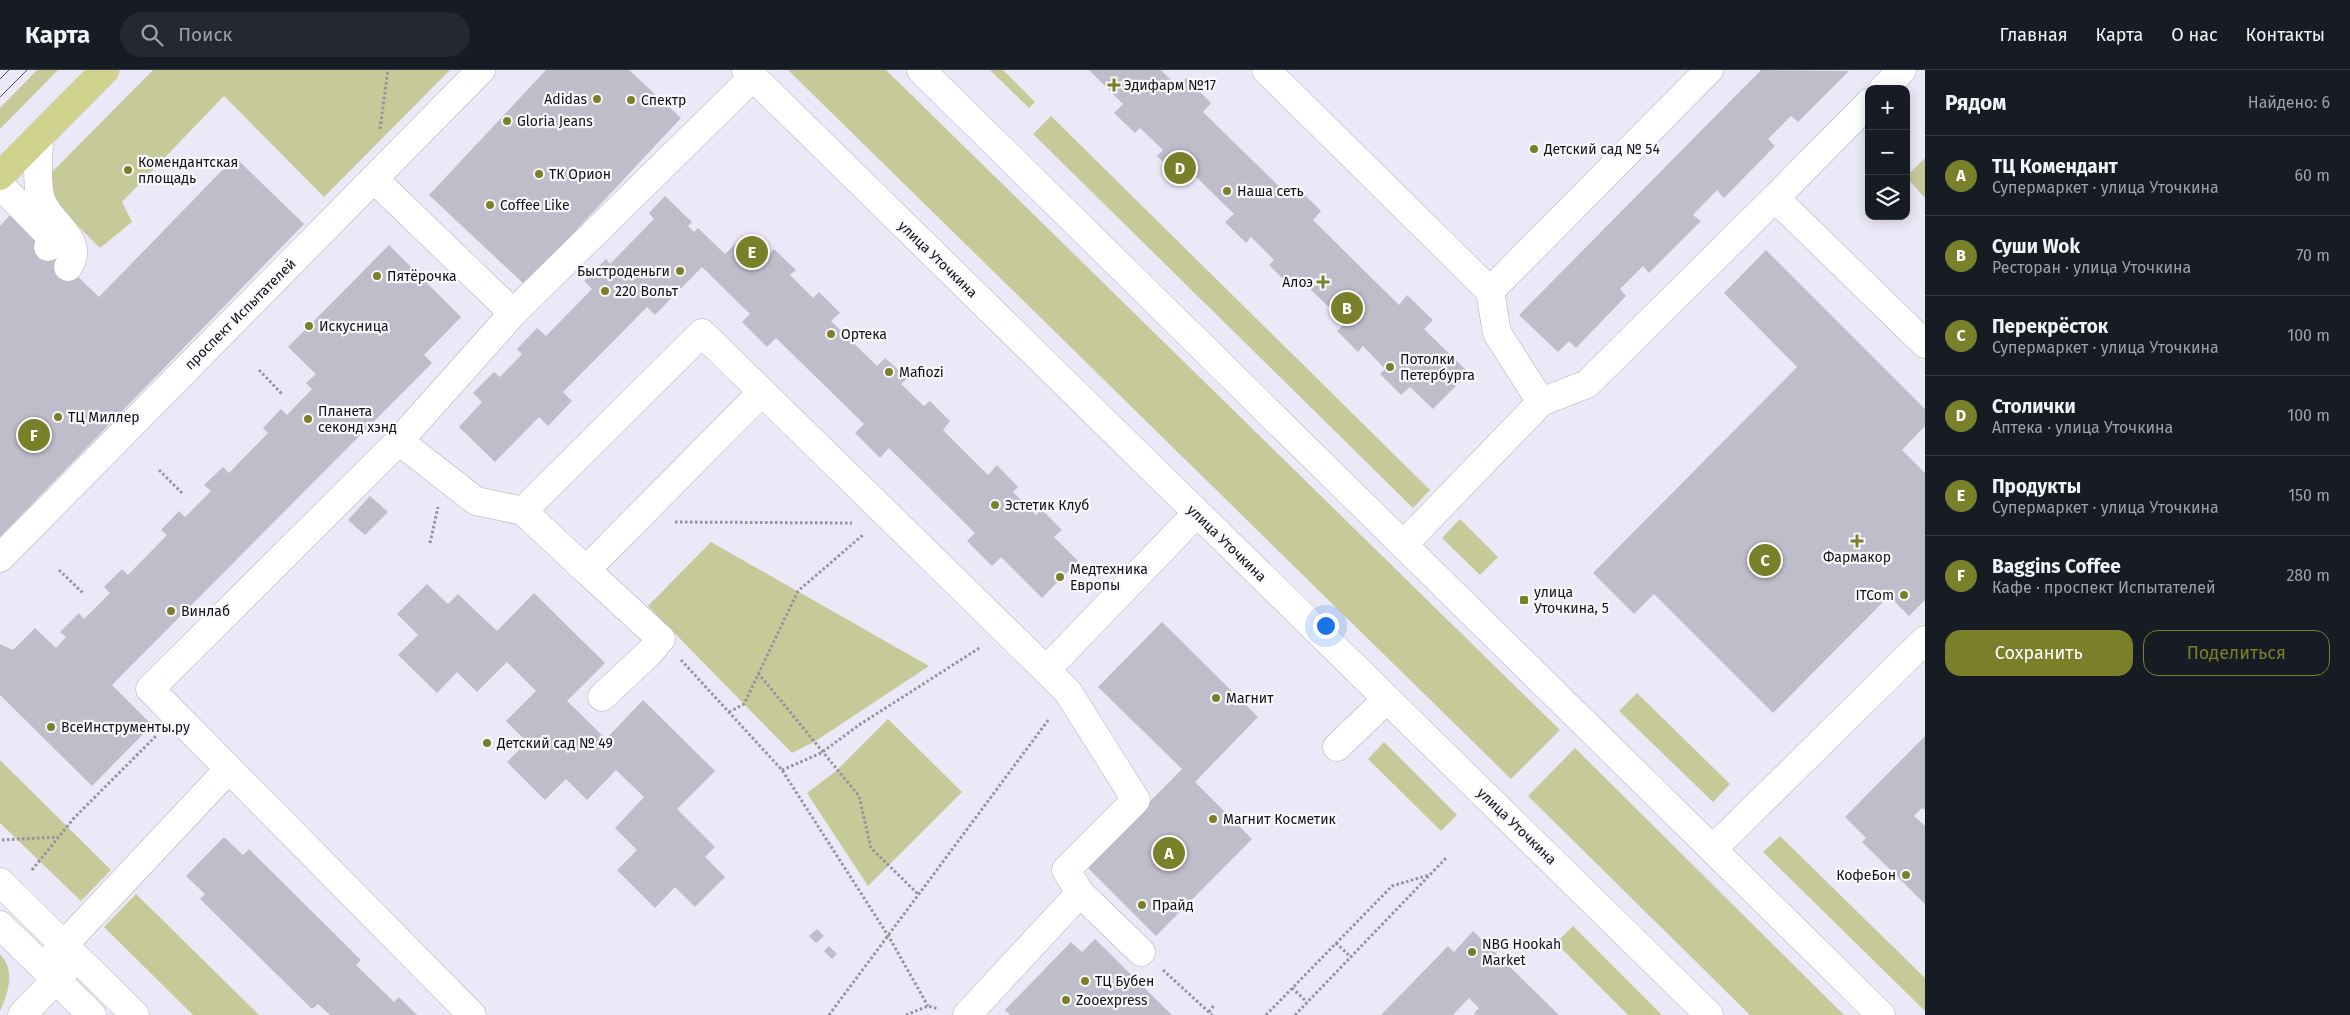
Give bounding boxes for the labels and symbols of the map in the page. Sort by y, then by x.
place label: Эдифарм №17 [1124,77,1216,94]
marker: Эдифарм №17 [1108,79,1120,91]
place label: Adidas [544,91,587,108]
place label: Спектр [641,92,686,109]
marker: Adidas [591,93,603,105]
marker: Спектр [625,94,637,106]
place label: Gloria Jeans [517,113,593,130]
marker: Gloria Jeans [501,115,513,127]
place label: Детский сад № 54 [1543,141,1660,158]
marker: Детский сад № 54 [1528,143,1540,155]
pin: D [1164,149,1196,187]
place label: Комендантская площадь [138,154,238,187]
marker: Комендантская площадь [122,164,134,176]
place label: ТК Орион [549,166,611,183]
marker: ТК Орион [533,168,545,180]
place label: Наша сеть [1237,183,1304,200]
marker: Наша сеть [1221,185,1233,197]
place label: Coffee Like [500,197,570,214]
marker: Coffee Like [484,199,496,211]
street label: улица Уточкина [895,217,981,301]
pin: E [736,233,768,271]
street label: проспект Испытателей [181,255,299,373]
place label: Быстроденьги [577,263,670,280]
marker: Быстроденьги [674,265,686,277]
place label: Пятёрочка [387,268,457,285]
marker: Пятёрочка [371,270,383,282]
place label: Алоэ [1282,274,1313,291]
marker: Алоэ [1317,276,1329,288]
place label: 220 Вольт [615,283,679,300]
marker: 220 Вольт [599,285,611,297]
pin: B [1331,289,1363,327]
place label: Искусница [319,318,389,335]
marker: Искусница [303,320,315,332]
place label: Ортека [841,326,887,343]
marker: Ортека [825,328,837,340]
place label: Потолки Петербурга [1400,351,1475,384]
marker: Потолки Петербурга [1384,361,1396,373]
place label: Mafiozi [899,364,944,381]
marker: Mafiozi [883,366,895,378]
place label: Планета секонд хэнд [318,403,397,436]
place label: ТЦ Миллер [68,409,140,426]
marker: ТЦ Миллер [52,411,64,423]
marker: Планета секонд хэнд [302,413,314,425]
pin: F [18,416,50,454]
place label: Эстетик Клуб [1005,497,1089,514]
marker: Эстетик Клуб [989,499,1001,511]
street label: улица Уточкина [1184,501,1270,585]
marker: Фармакор [1851,535,1863,547]
pin: C [1749,541,1781,579]
place label: Фармакор [1823,549,1891,566]
place label: Медтехника Европы [1070,561,1148,594]
marker: Медтехника Европы [1054,571,1066,583]
place label: улица Уточкина, 5 [1534,584,1609,617]
place label: ITCom [1855,587,1894,604]
marker: ITCom [1898,589,1910,601]
marker: улица Уточкина, 5 [1518,594,1530,606]
place label: Винлаб [181,603,230,620]
marker: Винлаб [165,605,177,617]
your location [1313,613,1339,639]
place label: Магнит [1226,690,1274,707]
marker: Магнит [1210,692,1222,704]
place label: ВсеИнструменты.ру [61,719,190,736]
marker: ВсеИнструменты.ру [45,721,57,733]
place label: Детский сад № 49 [496,735,613,752]
marker: Детский сад № 49 [481,737,493,749]
street label: улица Уточкина [1474,784,1560,868]
place label: Магнит Косметик [1223,811,1337,828]
marker: Магнит Косметик [1207,813,1219,825]
pin: A [1153,834,1185,872]
place label: КофеБон [1836,867,1896,884]
marker: КофеБон [1900,869,1912,881]
place label: Прайд [1152,897,1194,914]
marker: Прайд [1136,899,1148,911]
place label: NBG Hookah Market [1482,936,1561,969]
marker: NBG Hookah Market [1466,946,1478,958]
place label: ТЦ Бубен [1095,973,1154,990]
marker: ТЦ Бубен [1079,975,1091,987]
place label: Zooexpress [1076,992,1148,1009]
marker: Zooexpress [1060,994,1072,1006]

